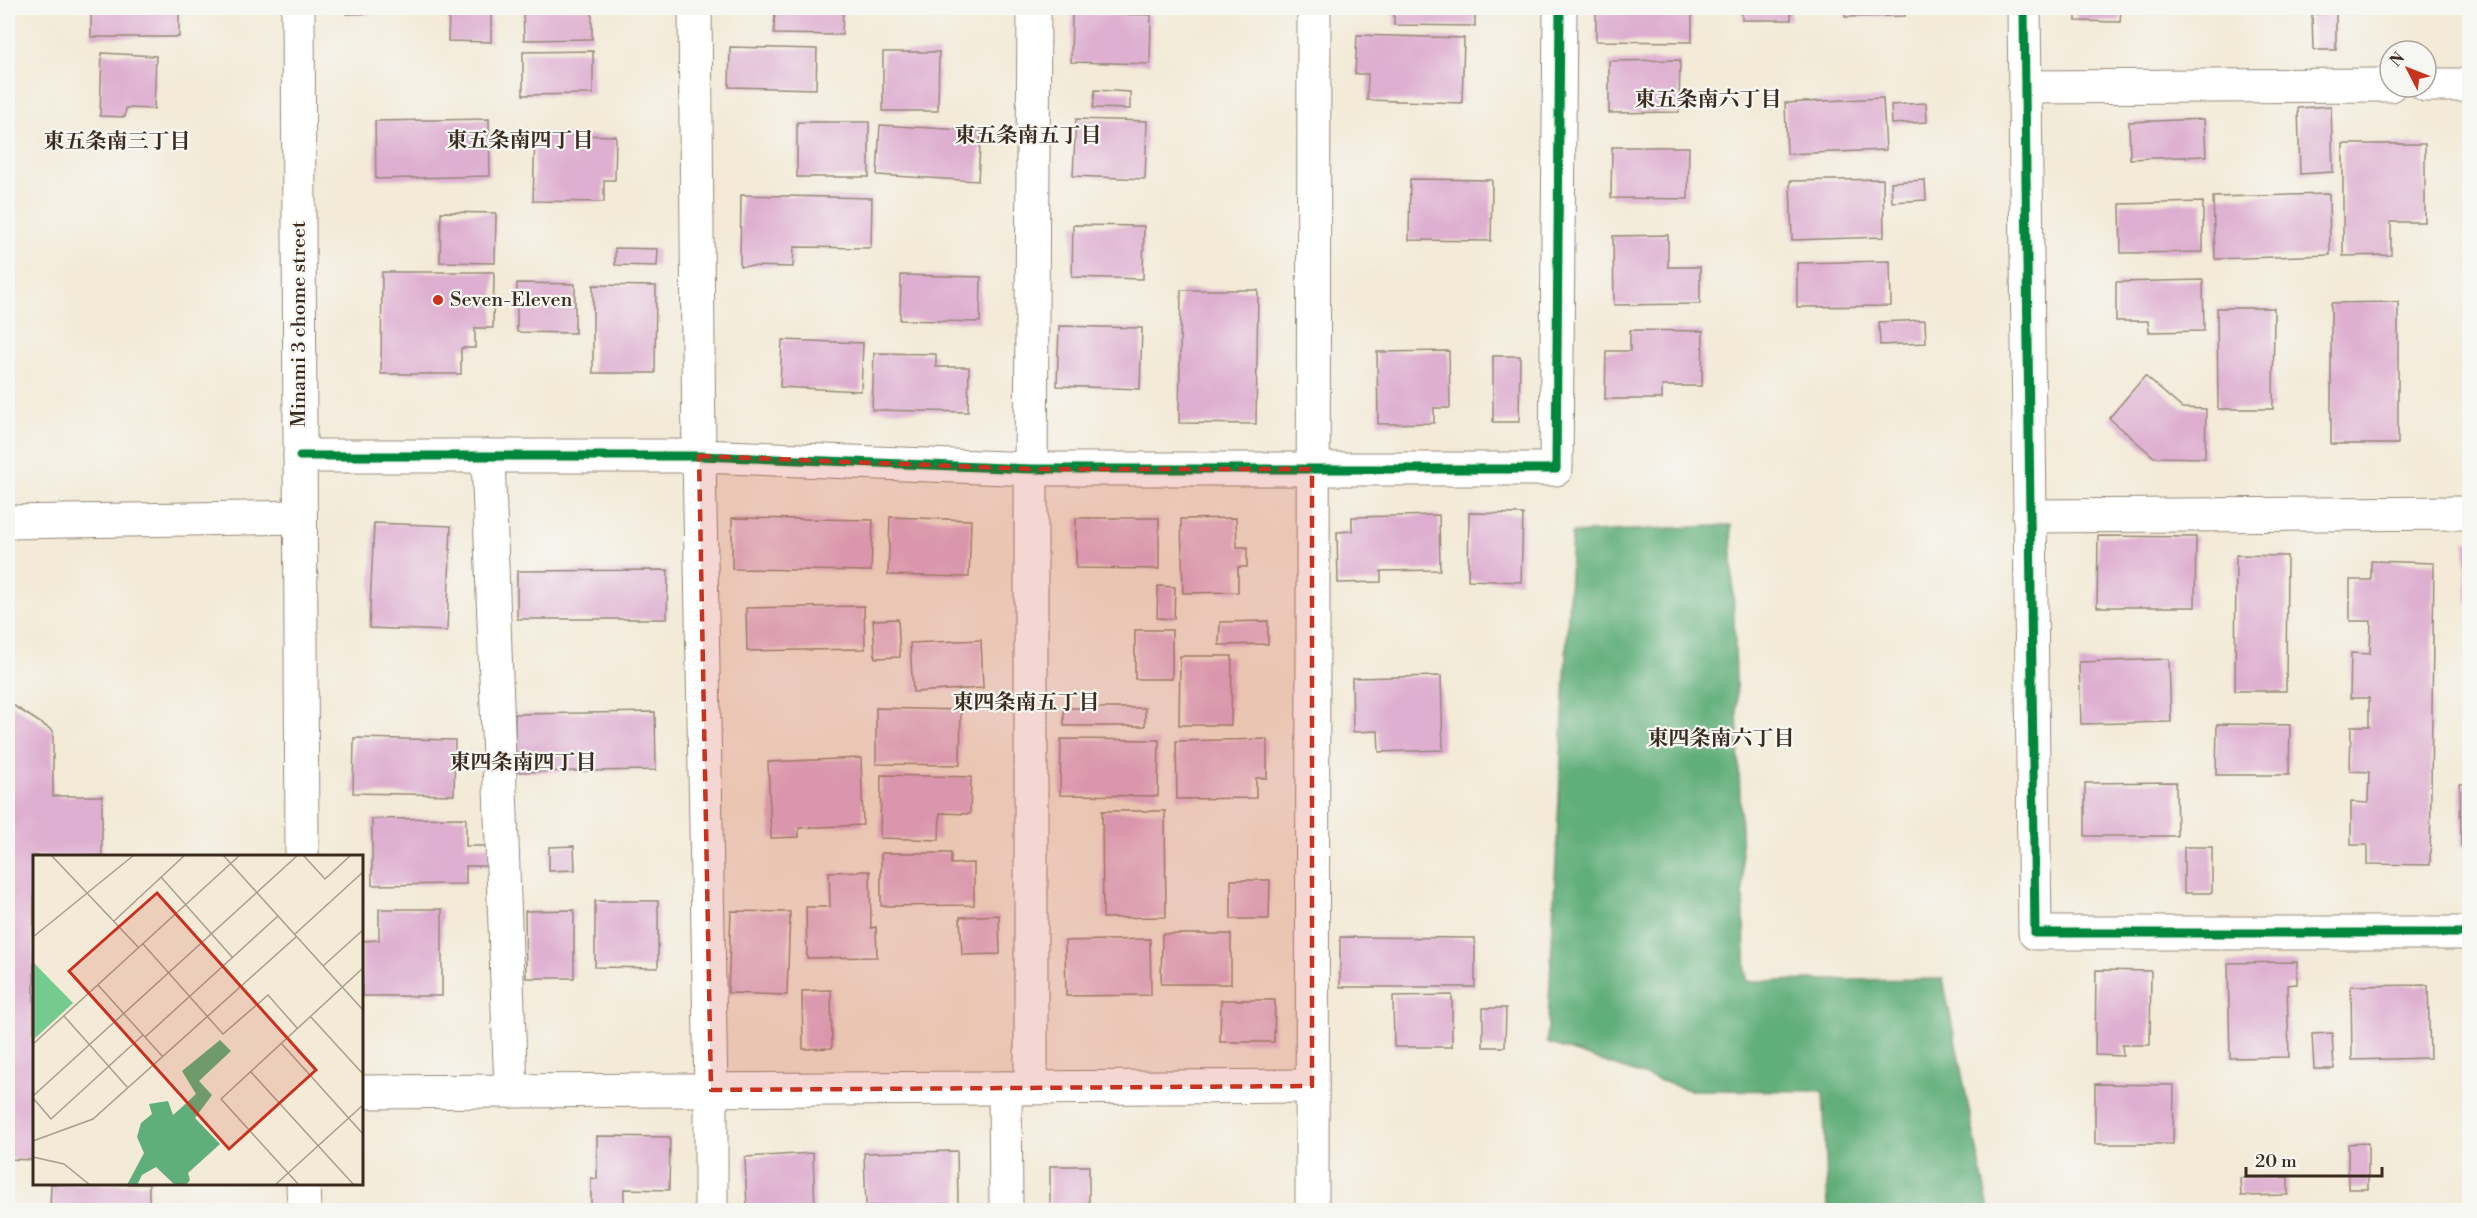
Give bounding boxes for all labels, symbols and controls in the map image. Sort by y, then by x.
north arrow [2378,39,2438,99]
text: N [2386,48,2409,71]
district label: 東五条南六丁目 [1635,87,1782,113]
district label: 東五条南五丁目 [955,123,1102,149]
district label: 東五条南四丁目 [447,128,594,154]
district label: 東五条南三丁目 [44,129,191,155]
street label: Minami 3 chome street [287,221,312,427]
place label: Seven-Eleven [450,288,573,313]
marker: Seven-Eleven [431,293,445,307]
district label: 東四条南五丁目 [953,690,1100,716]
district label: 東四条南六丁目 [1648,726,1795,752]
district label: 東四条南四丁目 [450,750,597,776]
inset map [33,855,363,1185]
scale bar [2246,1140,2382,1178]
text: 20 m [2255,1150,2297,1173]

